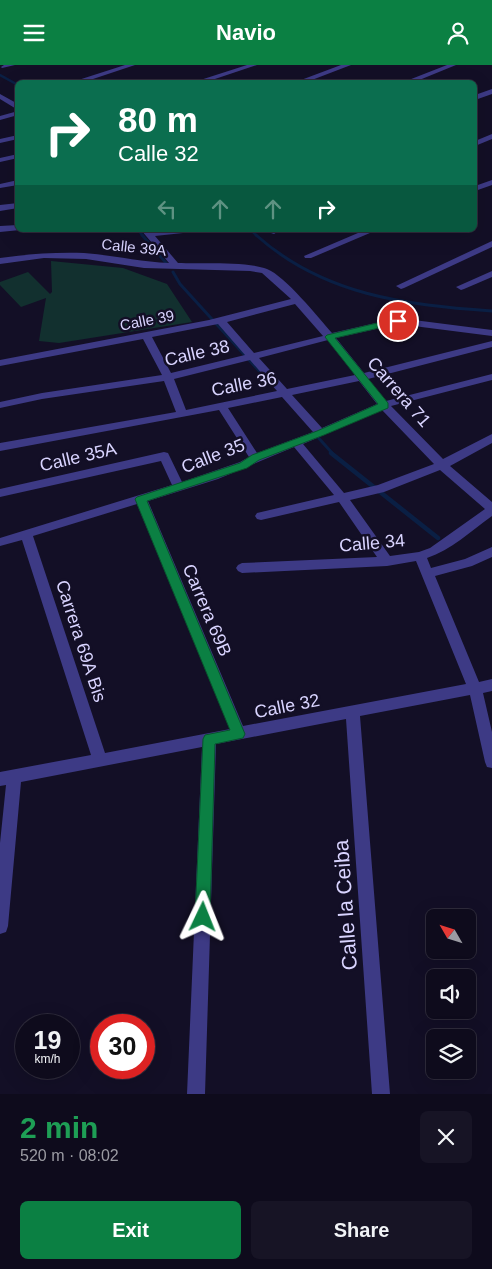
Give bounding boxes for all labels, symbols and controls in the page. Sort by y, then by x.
icon: menu [20,19,48,47]
icon: person [444,19,472,47]
text: Navio [216,20,276,45]
icon: right [35,100,100,165]
text: 80 m [118,100,198,139]
text: Calle 32 [118,141,199,166]
icon: left [153,195,181,223]
icon: ahead [206,195,234,223]
icon: ahead [259,195,287,223]
icon: right [312,195,340,223]
street label: Calle 39A [101,235,167,259]
pin [377,300,419,342]
street label: Calle 39 [118,306,176,334]
icon: arrive [384,307,412,335]
street label: Calle 38 [163,336,231,370]
street label: Carrera 71 [363,353,435,431]
street label: Calle 36 [210,368,278,400]
street label: Calle 35 [179,435,247,477]
street label: Calle 35A [38,438,118,476]
street label: Calle 34 [338,530,406,556]
street label: Carrera 69B [179,561,235,659]
street label: Carrera 69A Bis [52,577,110,705]
street label: Calle 32 [253,690,321,722]
street label: Calle la Ceiba [329,839,361,971]
position arrow [176,890,228,942]
north arrow [426,909,476,959]
map controls [426,909,476,1079]
button: sound [426,969,476,1019]
speed limit sign: 30 [90,1014,155,1079]
text: 19 [34,1026,61,1054]
button: layers [426,1029,476,1079]
text: km/h [34,1052,61,1066]
text: 2 min [20,1111,98,1144]
button: close [420,1111,472,1163]
text: 520 m · 08:02 [20,1147,119,1164]
button: Exit [20,1201,241,1259]
button: Share [251,1201,472,1259]

